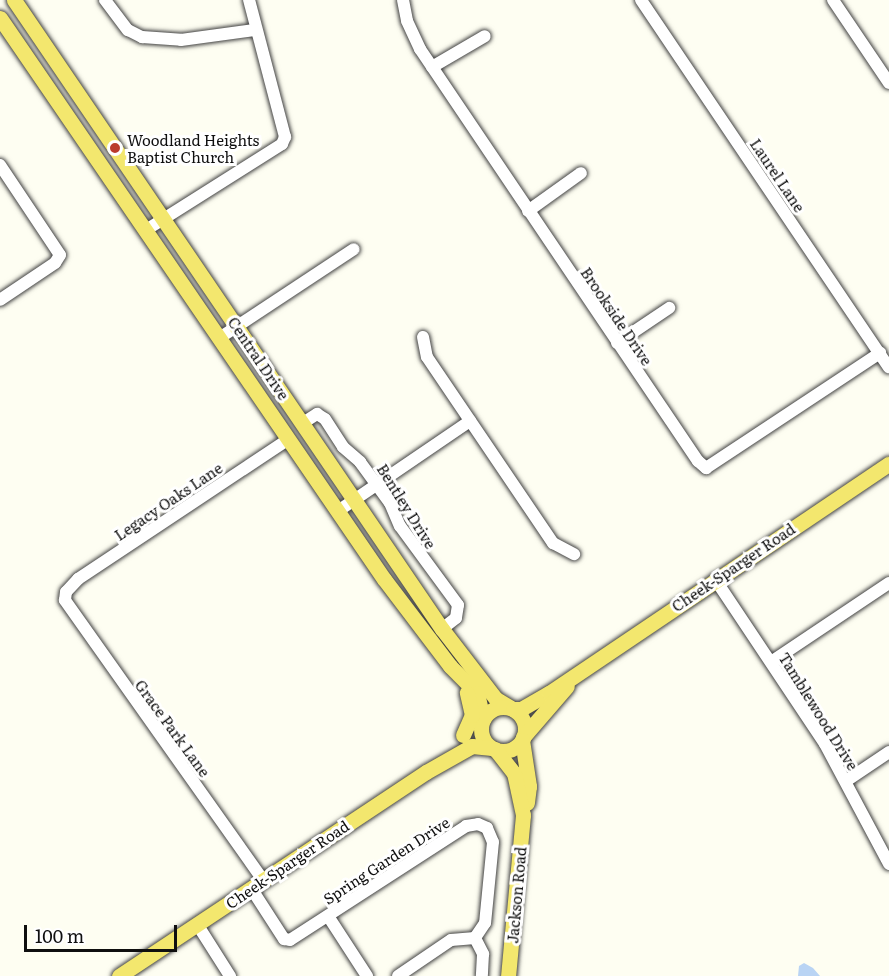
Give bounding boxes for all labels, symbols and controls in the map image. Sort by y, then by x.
place label: Woodland Heights Baptist Church [127,130,259,165]
street label: Laurel Lane [747,135,809,215]
marker: Woodland Heights Baptist Church [108,141,122,155]
street label: Brookside Drive [578,264,656,368]
street label: Central Drive [225,313,293,403]
street label: Legacy Oaks Lane [111,458,225,544]
street label: Bentley Drive [374,460,440,552]
street label: Cheek-Sparger Road [668,519,798,615]
street label: Tamblewood Drive [776,649,862,773]
street label: Grace Park Lane [132,676,214,780]
street label: Spring Garden Drive [320,813,452,907]
street label: Cheek-Sparger Road [222,816,352,912]
street label: Jackson Road [503,846,529,944]
scale bar [27,913,180,951]
text: 100 m [35,922,84,949]

